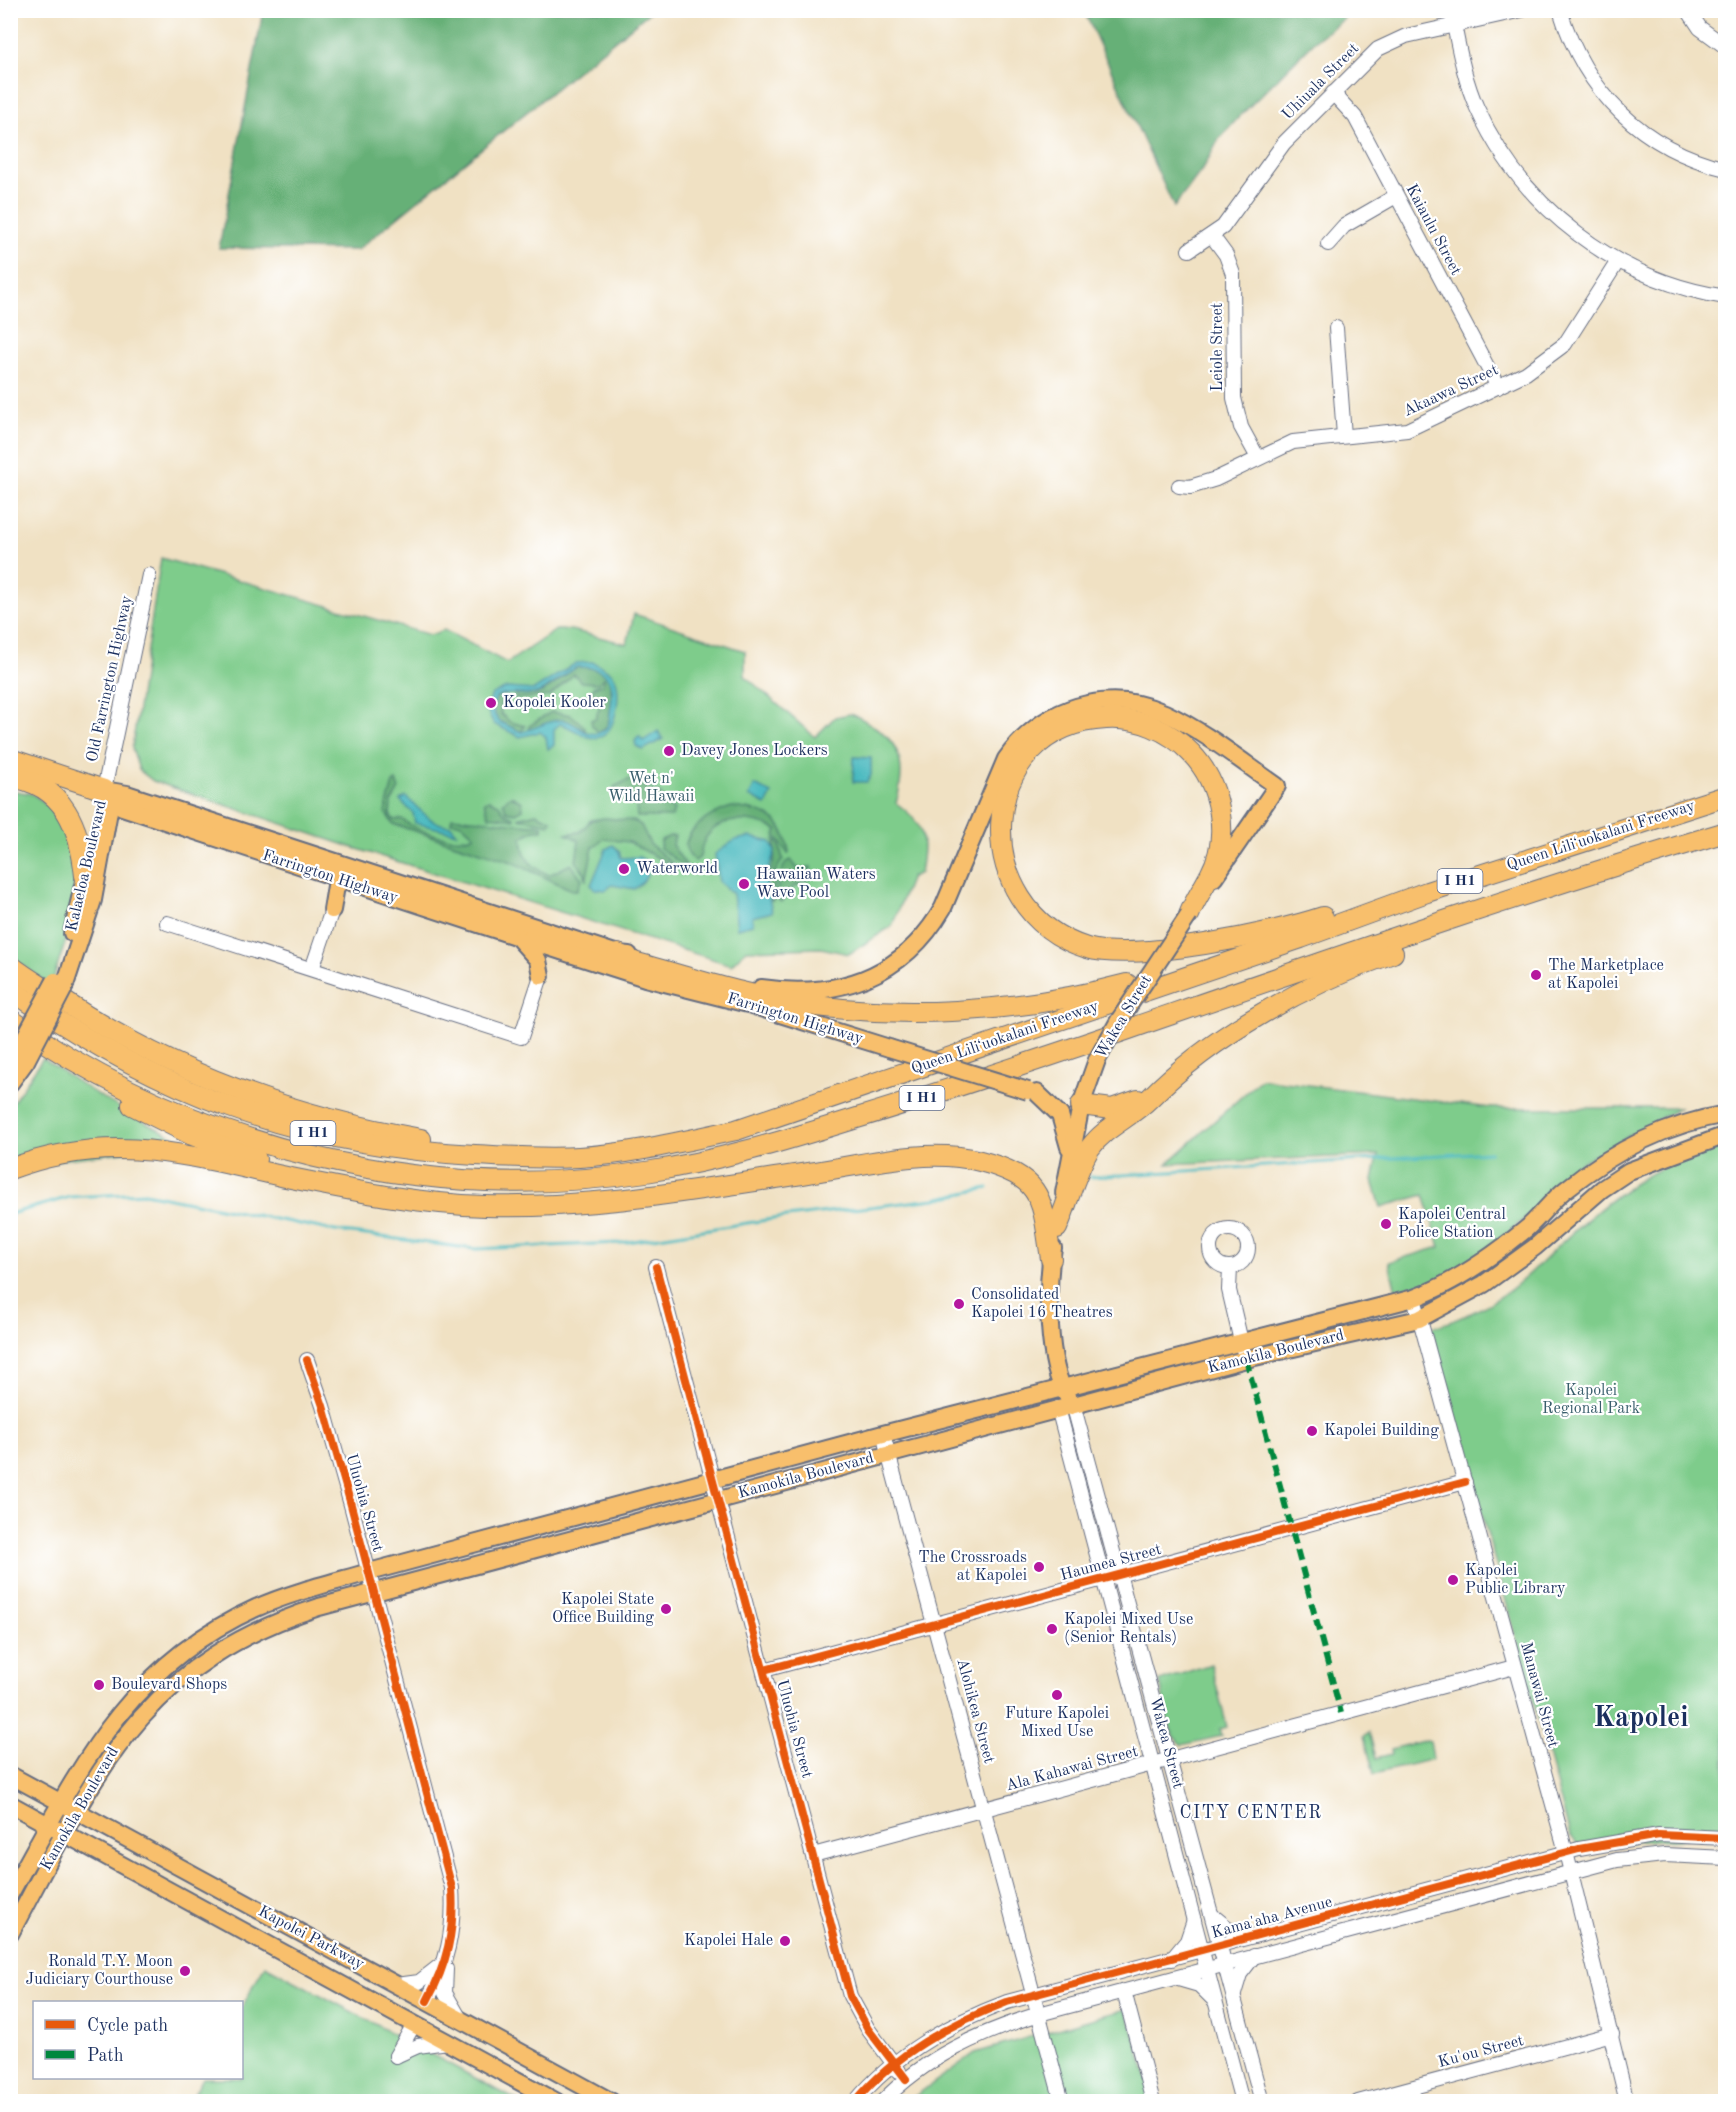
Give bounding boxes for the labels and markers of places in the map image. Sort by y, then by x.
place label: Kopolei Kooler [503,695,606,711]
marker: Kopolei Kooler [484,696,498,710]
place label: Davey Jones Lockers [681,743,828,759]
marker: Davey Jones Lockers [662,744,676,758]
place label: Waterworld [636,861,718,877]
marker: Waterworld [617,862,631,876]
place label: Hawaiian Waters Wave Pool [756,867,876,901]
marker: Hawaiian Waters Wave Pool [737,877,751,891]
place label: The Marketplace at Kapolei [1548,958,1664,992]
marker: The Marketplace at Kapolei [1529,968,1543,982]
place label: Kapolei Central Police Station [1398,1207,1506,1241]
marker: Kapolei Central Police Station [1379,1217,1393,1231]
place label: Consolidated Kapolei 16 Theatres [971,1287,1113,1321]
marker: Consolidated Kapolei 16 Theatres [952,1297,966,1311]
place label: Kapolei Building [1324,1423,1439,1439]
marker: Kapolei Building [1305,1424,1319,1438]
place label: The Crossroads at Kapolei [918,1550,1027,1584]
marker: The Crossroads at Kapolei [1032,1560,1046,1574]
place label: Kapolei Public Library [1465,1563,1566,1597]
marker: Kapolei Public Library [1446,1573,1460,1587]
place label: Kapolei State Office Building [552,1592,654,1626]
marker: Kapolei State Office Building [659,1602,673,1616]
place label: Kapolei Mixed Use (Senior Rentals) [1064,1612,1193,1646]
marker: Kapolei Mixed Use (Senior Rentals) [1045,1622,1059,1636]
place label: Boulevard Shops [111,1677,227,1693]
marker: Boulevard Shops [92,1678,106,1692]
marker: Future Kapolei Mixed Use [1050,1688,1064,1702]
place label: Future Kapolei Mixed Use [1005,1706,1109,1740]
place label: Kapolei Hale [684,1933,773,1949]
marker: Kapolei Hale [778,1934,792,1948]
place label: Ronald T.Y. Moon Judiciary Courthouse [26,1954,173,1988]
marker: Ronald T.Y. Moon Judiciary Courthouse [178,1964,192,1978]

